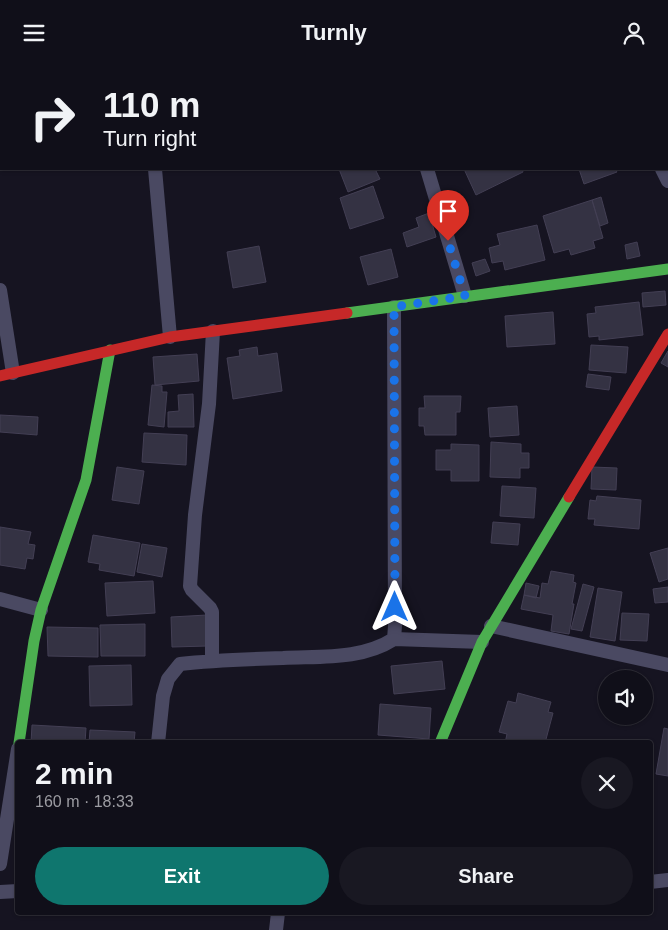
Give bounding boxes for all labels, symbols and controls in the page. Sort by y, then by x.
icon: menu [20,19,48,47]
icon: person [620,19,648,47]
text: Turnly [301,20,367,45]
icon: right [20,85,85,150]
text: 110 m [103,85,200,124]
text: Turn right [103,126,196,151]
pin [427,190,469,241]
icon: arrive [434,197,462,225]
position arrow [368,580,420,632]
map controls [598,670,653,725]
button: sound [598,670,653,725]
text: 2 min [35,757,113,790]
button: close [581,757,633,809]
text: 160 m · 18:33 [35,793,134,810]
button: Exit [35,847,329,905]
button: Share [339,847,633,905]

